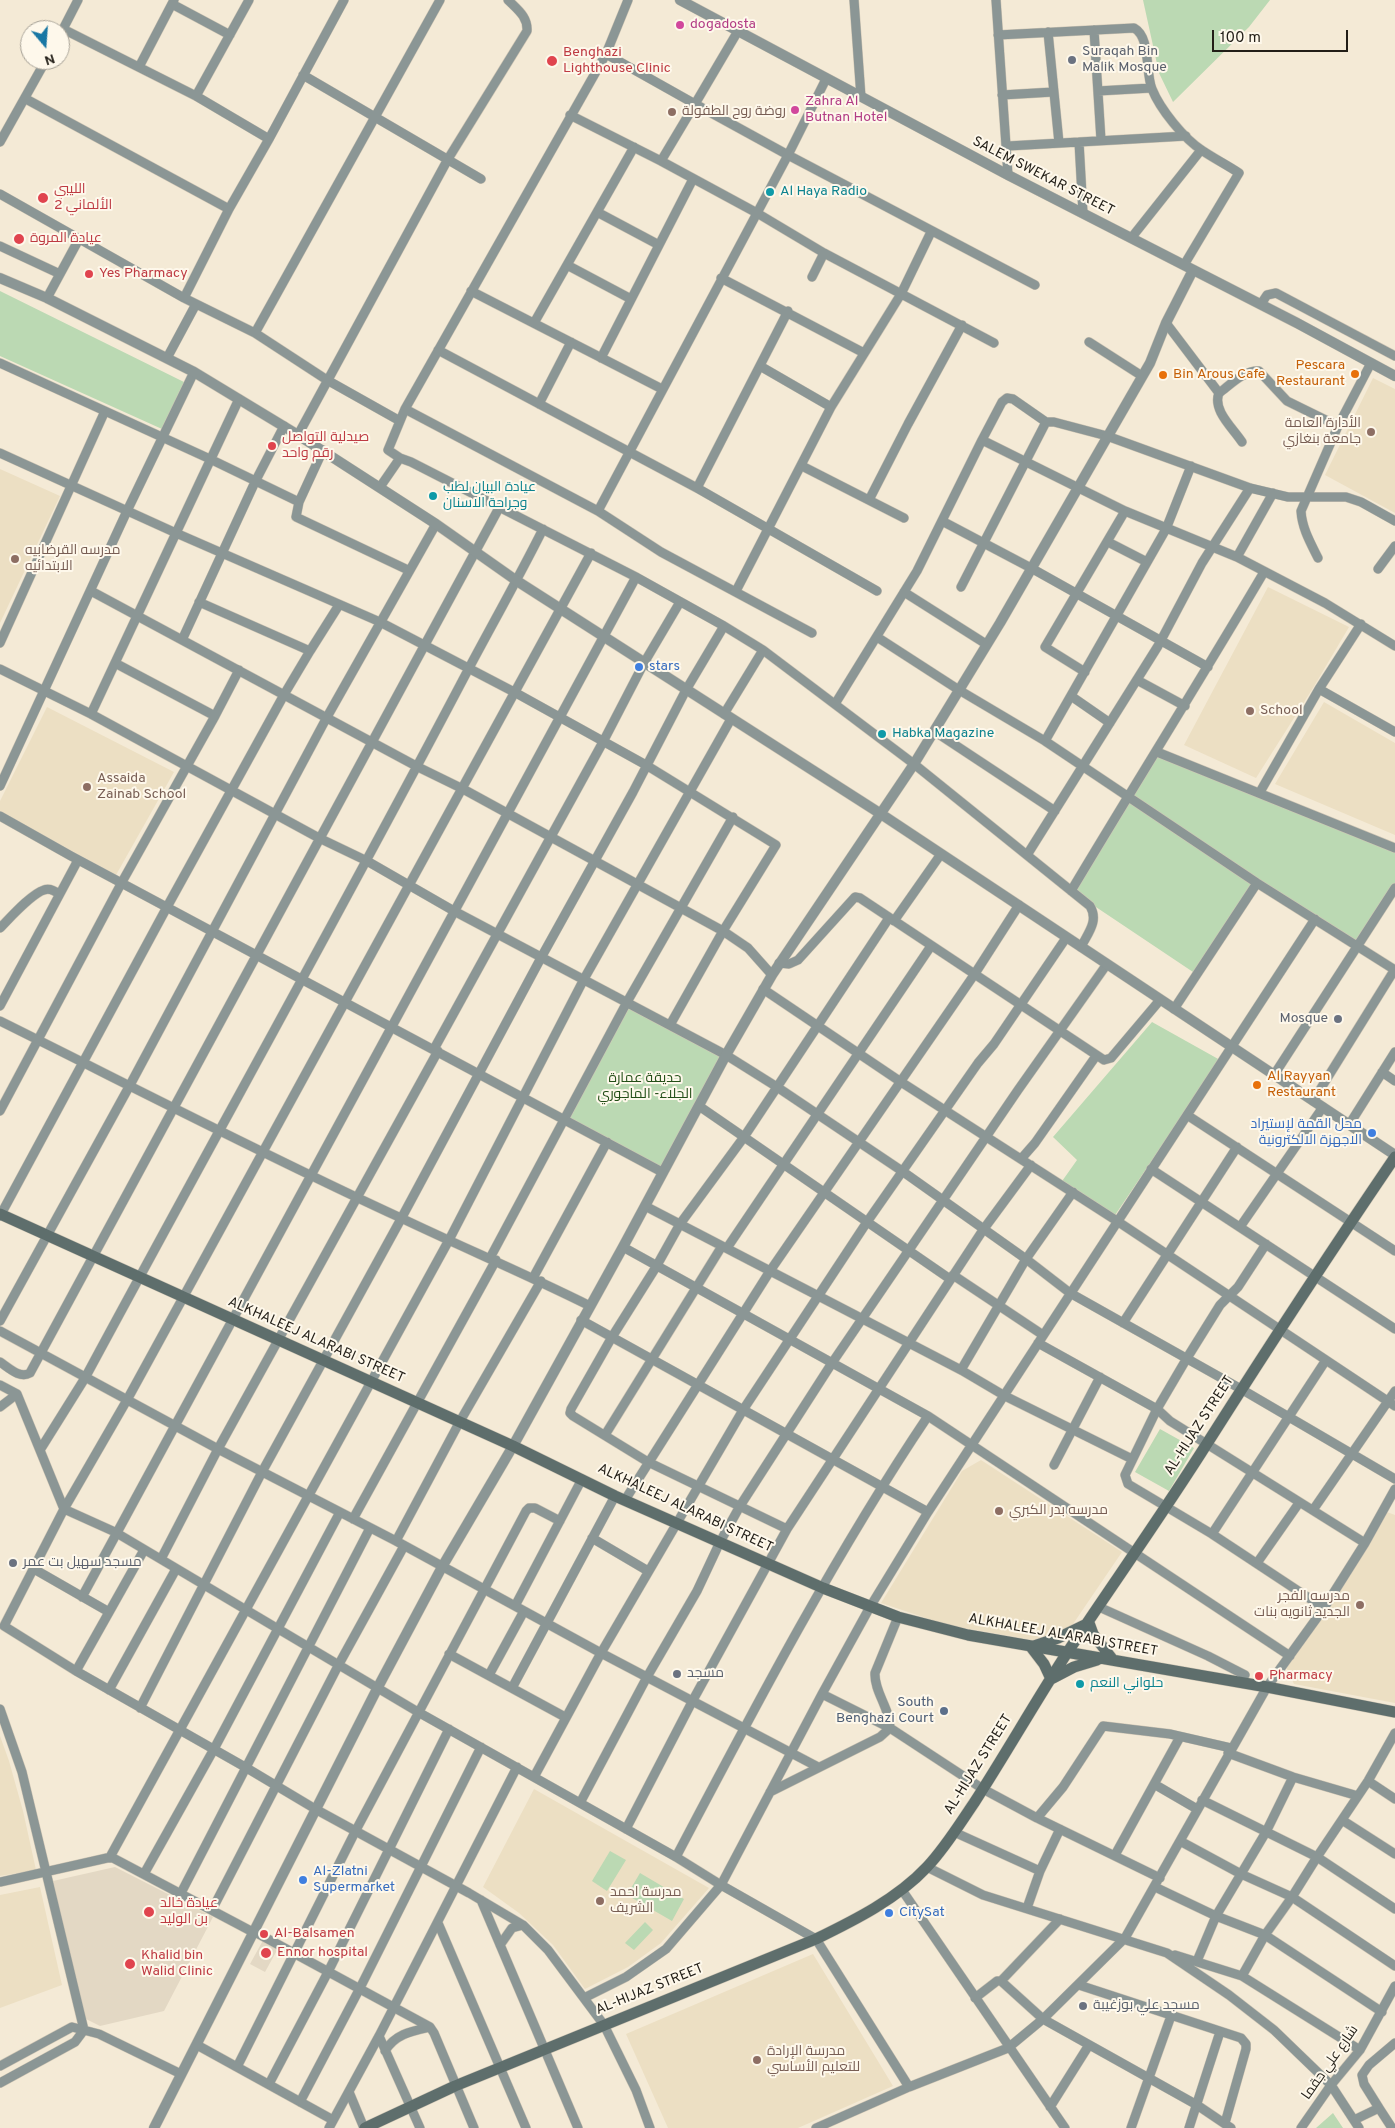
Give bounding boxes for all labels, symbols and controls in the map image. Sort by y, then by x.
place label: dogadosta [690,17,756,33]
marker: dogadosta [674,19,686,31]
north arrow [20,20,70,70]
scale bar [1215,20,1351,52]
text: 100 m [1220,29,1261,48]
place label: Suraqah Bin Malik Mosque [1082,44,1167,76]
place label: Benghazi Lighthouse Clinic [563,45,671,78]
text: N [42,49,57,68]
marker: Benghazi Lighthouse Clinic [545,54,559,68]
marker: Suraqah Bin Malik Mosque [1066,54,1078,66]
place label: Zahra Al Butnan Hotel [805,94,887,126]
place label: روضة روح الطفولة [682,104,786,120]
marker: Zahra Al Butnan Hotel [789,104,801,116]
marker: روضة روح الطفولة [666,106,678,118]
street label: SALEM SWEKAR STREET [969,134,1117,220]
place label: الليبي الألماني 2 [54,182,112,214]
place label: Al Haya Radio [780,184,867,200]
marker: Al Haya Radio [764,186,776,198]
marker: الليبي الألماني 2 [36,191,50,205]
place label: عيادة المروة [30,231,102,247]
marker: عيادة المروة [12,232,26,246]
place label: Yes Pharmacy [99,266,188,282]
marker: Yes Pharmacy [83,268,95,280]
place label: Pescara Restaurant [1276,358,1345,391]
place label: Bin Arous Cafe [1173,367,1265,383]
marker: Pescara Restaurant [1349,368,1361,380]
marker: Bin Arous Cafe [1157,369,1169,381]
place label: الأدارة العامة جامعة بنغازي [1283,416,1361,448]
marker: الأدارة العامة جامعة بنغازي [1365,426,1377,438]
place label: صيدلية التواصل رقم واحد [282,430,369,462]
marker: صيدلية التواصل رقم واحد [266,440,278,452]
place label: عيادة البيان لطب وجراحة الاسنان [443,480,536,512]
marker: عيادة البيان لطب وجراحة الاسنان [427,490,439,502]
place label: مدرسه القرضابيه الابتدائيه [25,543,120,576]
marker: مدرسه القرضابيه الابتدائيه [9,553,21,565]
place label: stars [649,659,680,675]
marker: stars [633,661,645,673]
place label: School [1260,703,1303,719]
marker: School [1244,705,1256,717]
place label: Habka Magazine [892,726,994,742]
marker: Habka Magazine [876,728,888,740]
place label: Assaida Zainab School [97,771,186,804]
marker: Assaida Zainab School [81,781,93,793]
place label: Mosque [1279,1011,1328,1027]
marker: Mosque [1332,1013,1344,1025]
place label: Al Rayyan Restaurant [1267,1069,1336,1102]
park label: حديقة عمارة الجلاء- الماجوري [597,1071,693,1104]
marker: Al Rayyan Restaurant [1251,1079,1263,1091]
place label: محل القمة لإستيراد الاجهزة الالكترونية [1251,1117,1362,1150]
marker: محل القمة لإستيراد الاجهزة الالكترونية [1366,1127,1378,1139]
street label: ALKHALEEJ ALARABI STREET [225,1294,407,1388]
street label: AL-HIJAZ STREET [1162,1373,1238,1479]
street label: ALKHALEEJ ALARABI STREET [595,1461,775,1557]
place label: مدرسه بدر الكبري [1009,1503,1108,1519]
marker: مدرسه بدر الكبري [993,1505,1005,1517]
place label: مسجد سهيل بت عمر [23,1555,142,1571]
marker: مسجد سهيل بت عمر [7,1557,19,1569]
place label: مدرسه الفجر الجديد ثانويه بنات [1254,1589,1350,1621]
marker: مدرسه الفجر الجديد ثانويه بنات [1354,1599,1366,1611]
street label: ALKHALEEJ ALARABI STREET [967,1611,1159,1661]
place label: مسجد [687,1666,724,1682]
marker: مسجد [671,1668,683,1680]
place label: Pharmacy [1269,1668,1333,1684]
marker: Pharmacy [1253,1670,1265,1682]
place label: حلواني النعم [1090,1676,1163,1692]
marker: حلواني النعم [1074,1678,1086,1690]
place label: South Benghazi Court [836,1695,934,1728]
marker: South Benghazi Court [938,1705,950,1717]
street label: AL-HIJAZ STREET [941,1712,1017,1818]
place label: Al-Zlatni Supermarket [313,1864,395,1896]
marker: Al-Zlatni Supermarket [297,1874,309,1886]
place label: مدرسة احمد الشريف [610,1885,682,1918]
marker: مدرسة احمد الشريف [594,1895,606,1907]
place label: عيادة خالد بن الوليد [160,1896,218,1928]
marker: عيادة خالد بن الوليد [142,1905,156,1919]
place label: CitySat [899,1905,945,1921]
marker: CitySat [883,1907,895,1919]
place label: Al-Balsamen [274,1926,355,1942]
marker: Al-Balsamen [258,1928,270,1940]
place label: Ennor hospital [277,1945,368,1961]
marker: Ennor hospital [259,1946,273,1960]
place label: Khalid bin Walid Clinic [141,1948,213,1980]
marker: Khalid bin Walid Clinic [123,1957,137,1971]
street label: AL-HIJAZ STREET [593,1961,707,2019]
place label: مسجد علي بوزغيبة [1093,1998,1200,2014]
marker: مسجد علي بوزغيبة [1077,2000,1089,2012]
street label: شارع علي جقما [1299,2023,1363,2103]
place label: مدرسة الإرادة للتعليم الأساسي [767,2044,860,2076]
marker: مدرسة الإرادة للتعليم الأساسي [751,2054,763,2066]

